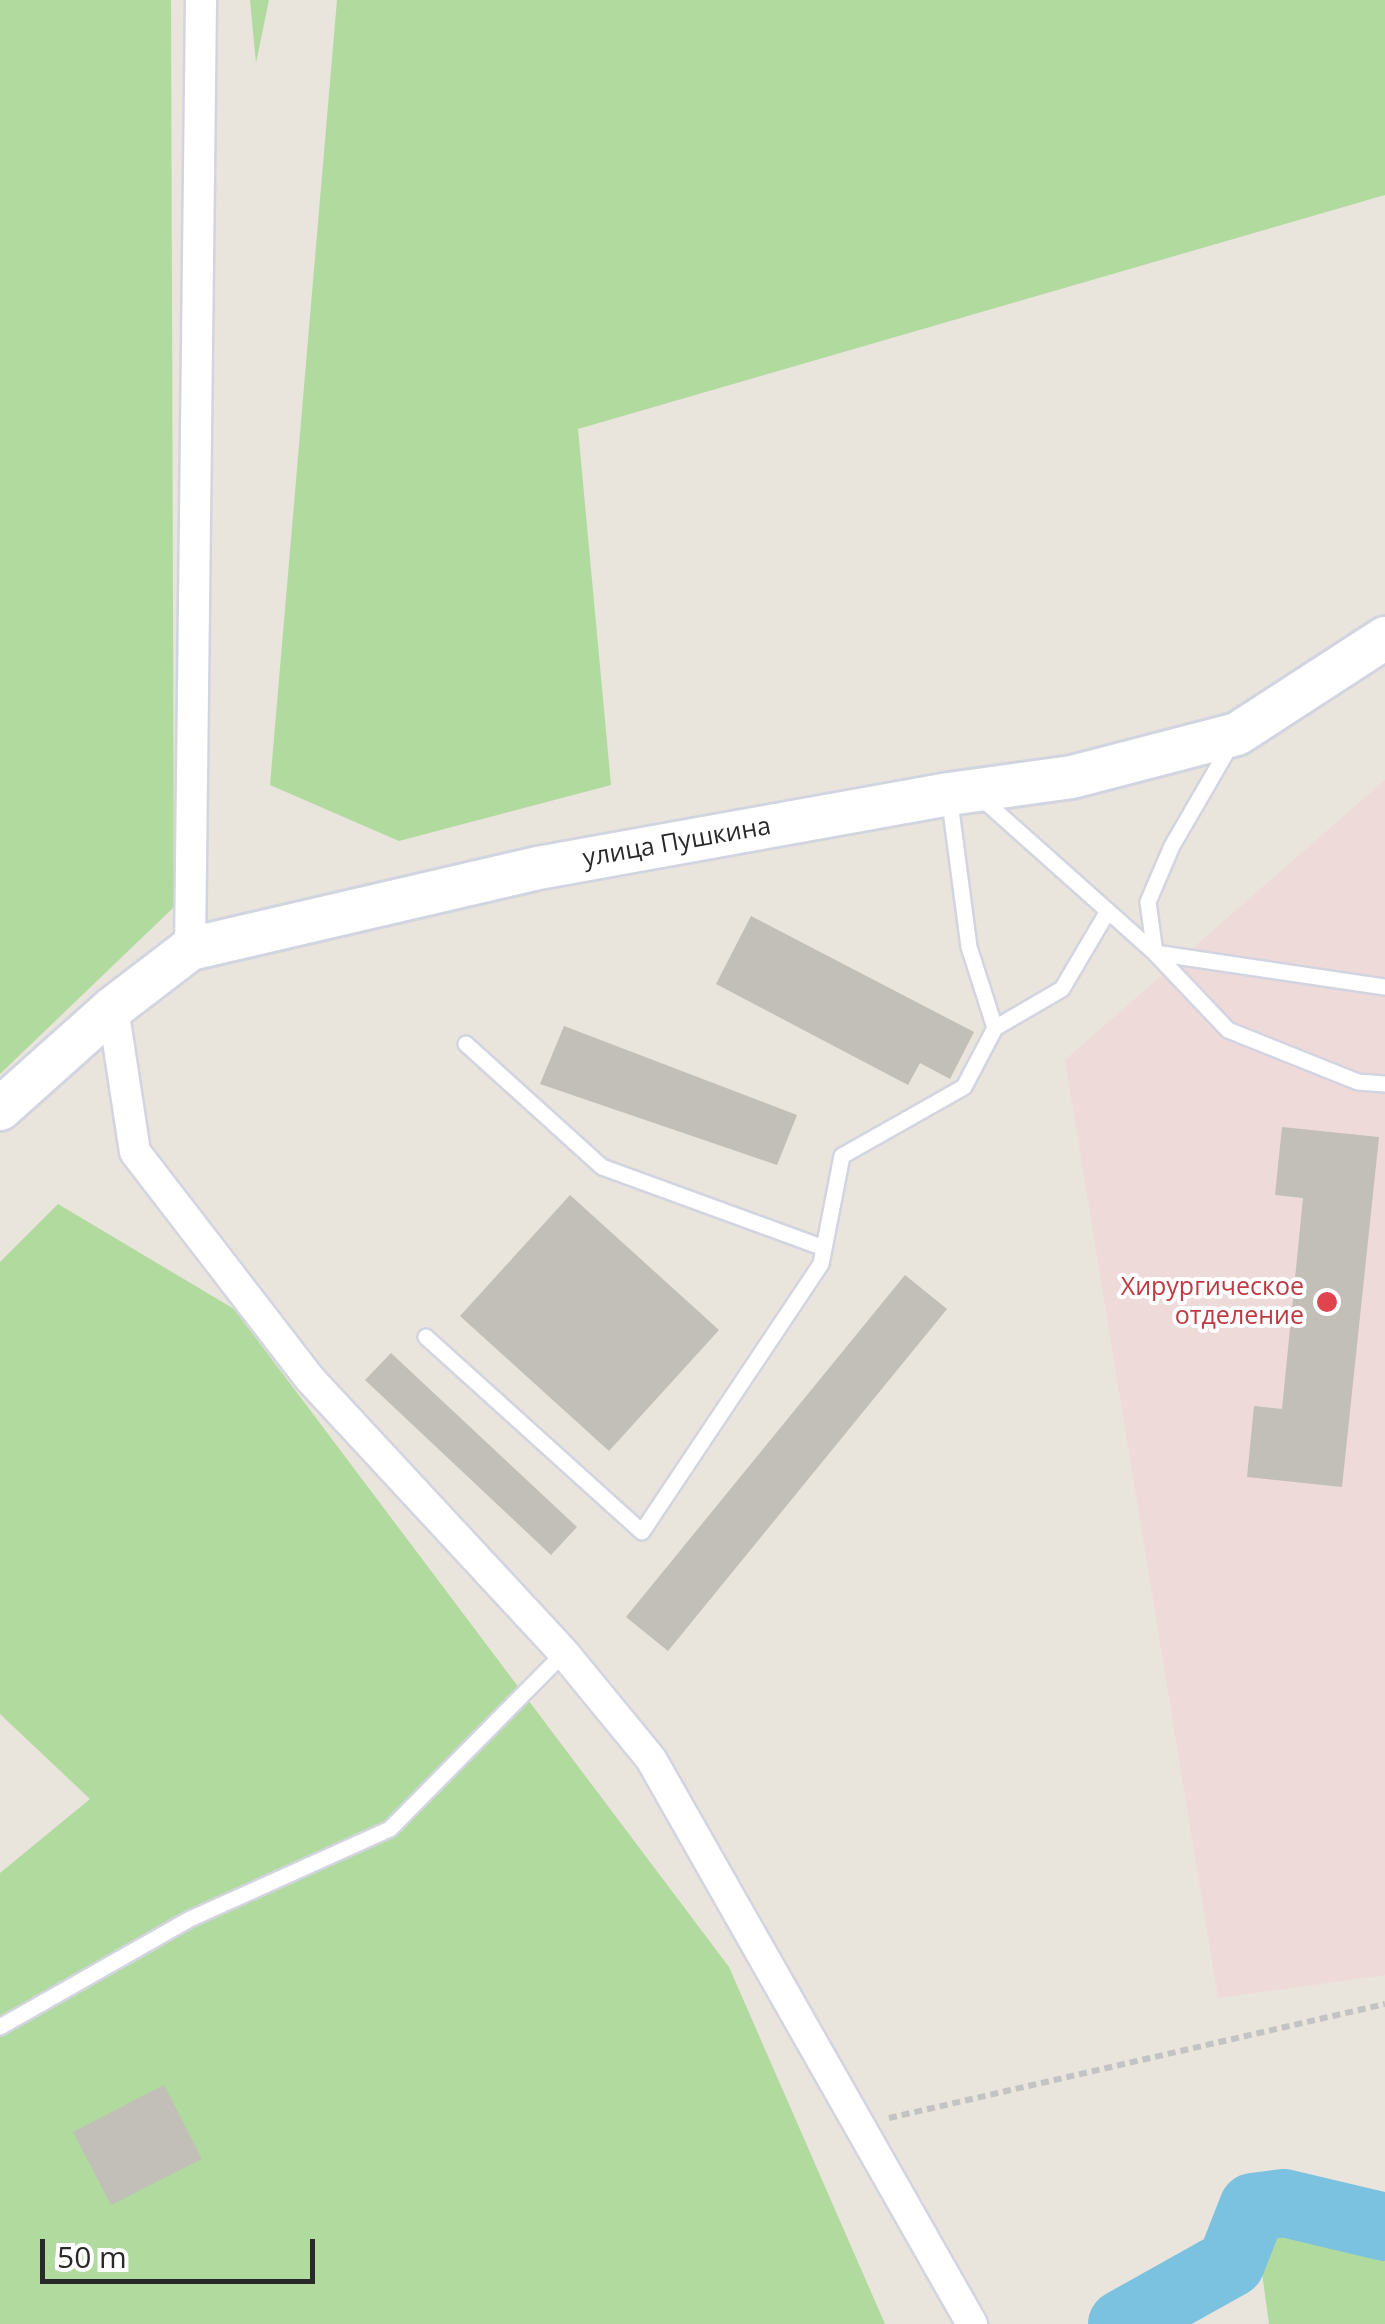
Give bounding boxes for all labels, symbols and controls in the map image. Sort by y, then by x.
street label: улица Пушкина [581,812,773,874]
place label: Хирургическое отделение [1121,1273,1304,1332]
marker: Хирургическое отделение [1314,1289,1340,1315]
scale bar [45,2219,320,2281]
text: 50 m [57,2236,127,2277]

